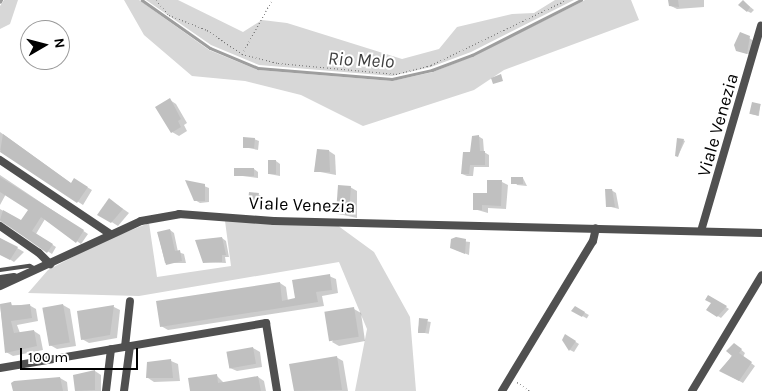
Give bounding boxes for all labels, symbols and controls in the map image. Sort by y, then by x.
north arrow [20,20,70,70]
text: N [50,37,68,49]
water label: Rio Melo [327,48,395,74]
street label: Viale Venezia [693,71,743,179]
street label: Viale Venezia [248,192,356,218]
scale bar [22,338,140,370]
text: 100 m [28,348,68,366]

